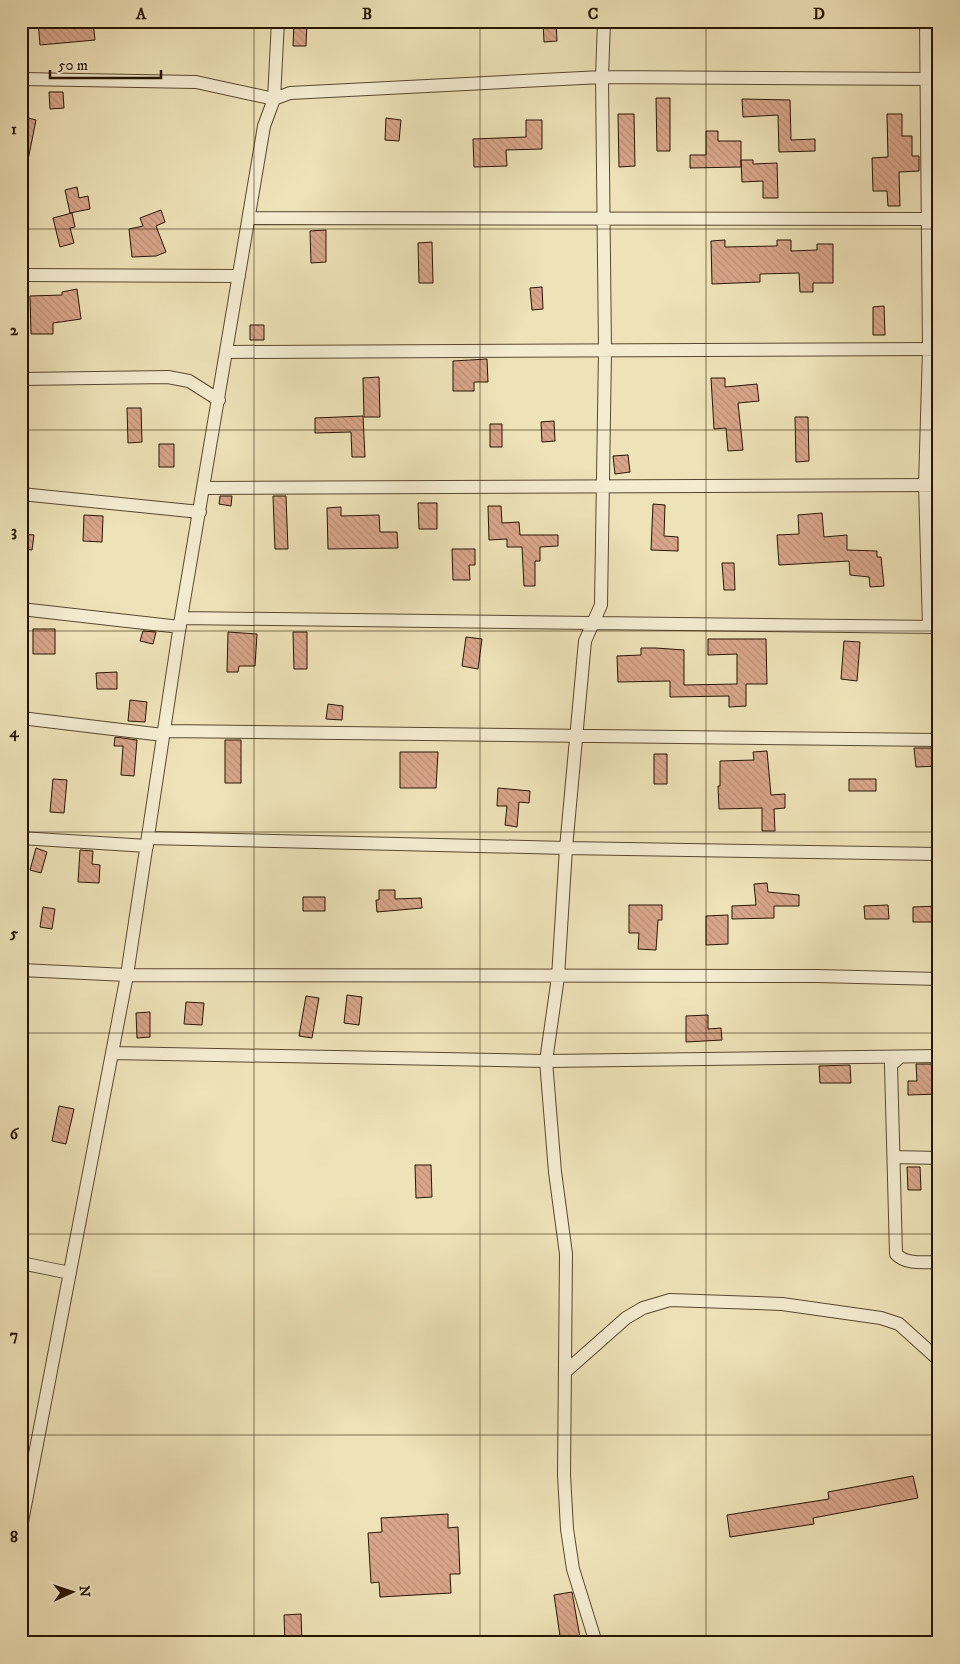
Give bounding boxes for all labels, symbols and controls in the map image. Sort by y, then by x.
text: A [135,4,147,24]
text: B [362,4,372,24]
text: C [588,4,598,24]
text: D [813,4,825,24]
scale bar [50,48,161,80]
text: 50 m [58,56,88,75]
text: 1 [11,119,17,139]
text: 2 [10,320,19,340]
text: 3 [11,521,17,541]
text: 4 [8,722,19,742]
text: 5 [9,923,18,943]
text: 6 [10,1124,20,1144]
text: 7 [10,1325,18,1345]
text: 8 [10,1527,18,1547]
north arrow [48,1566,98,1616]
text: N [75,1585,93,1598]

